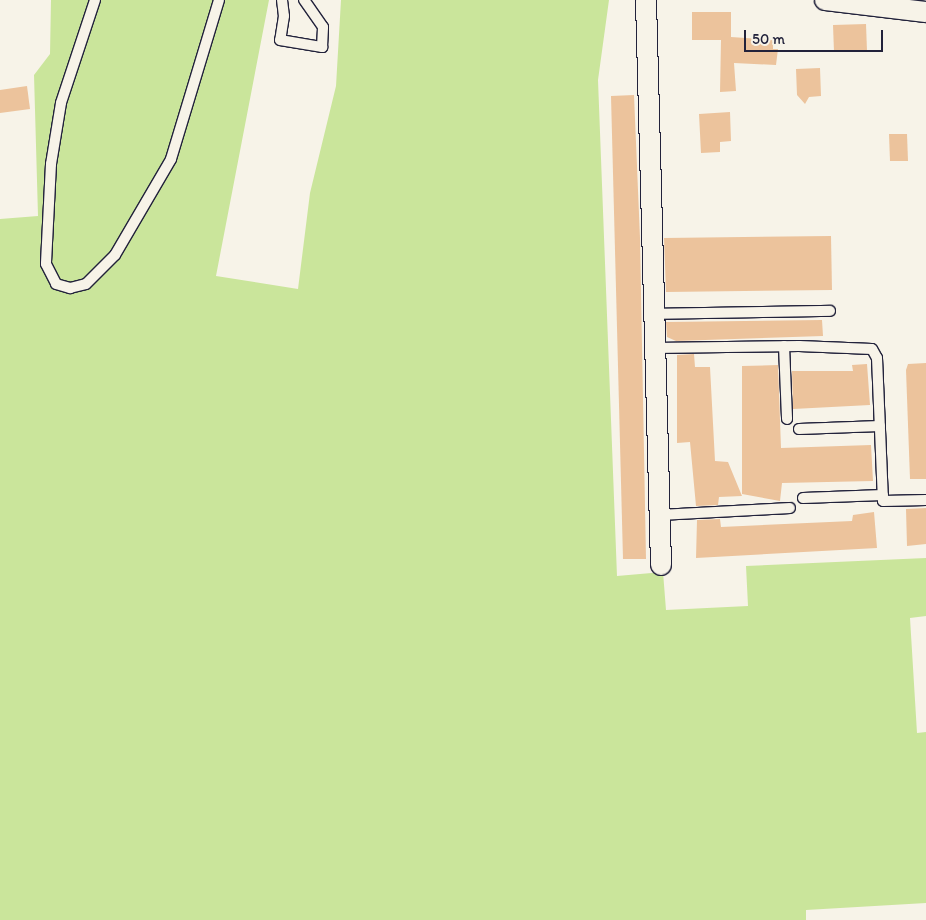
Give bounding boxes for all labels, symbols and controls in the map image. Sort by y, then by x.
scale bar [746,20,885,52]
text: 50 m [752,30,785,48]

